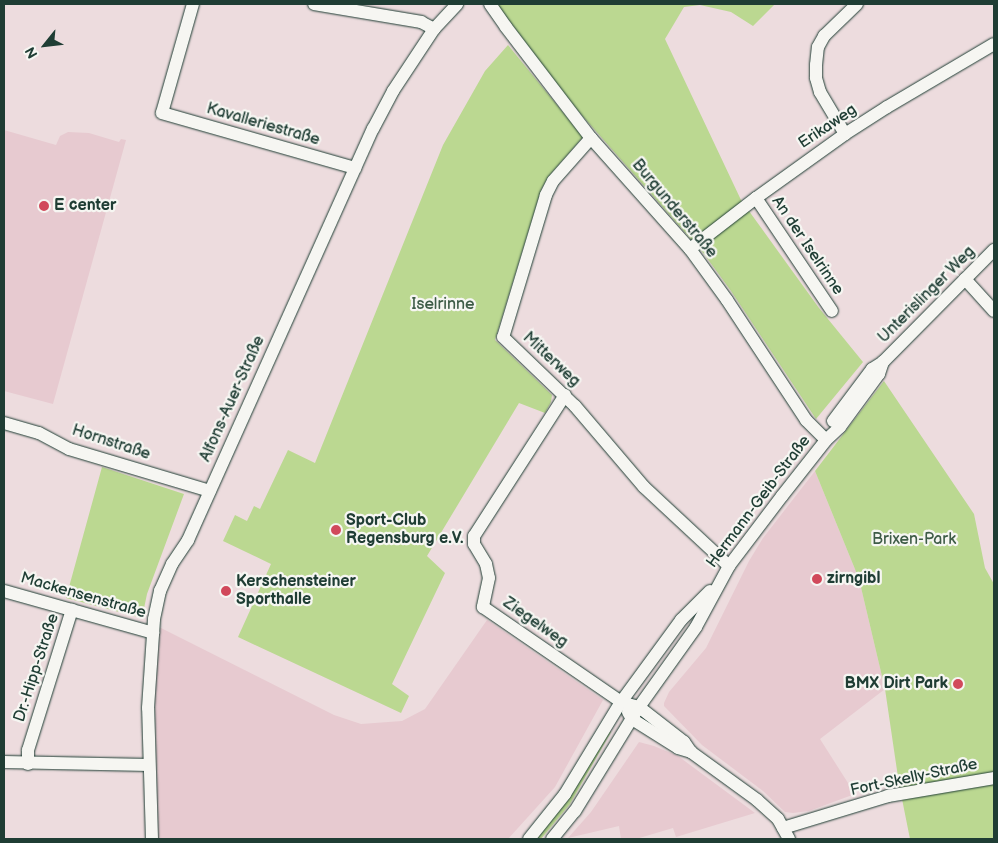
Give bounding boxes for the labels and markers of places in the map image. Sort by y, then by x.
place label: E center [54,196,116,216]
marker: E center [38,200,50,212]
place label: Sport-Club Regensburg e.V. [346,511,463,549]
marker: Sport-Club Regensburg e.V. [330,524,342,536]
place label: zirngibl [827,569,880,589]
place label: Kerschensteiner Sporthalle [236,572,356,610]
marker: zirngibl [811,573,823,585]
marker: Kerschensteiner Sporthalle [220,585,232,597]
place label: BMX Dirt Park [845,674,948,694]
marker: BMX Dirt Park [952,678,964,690]

